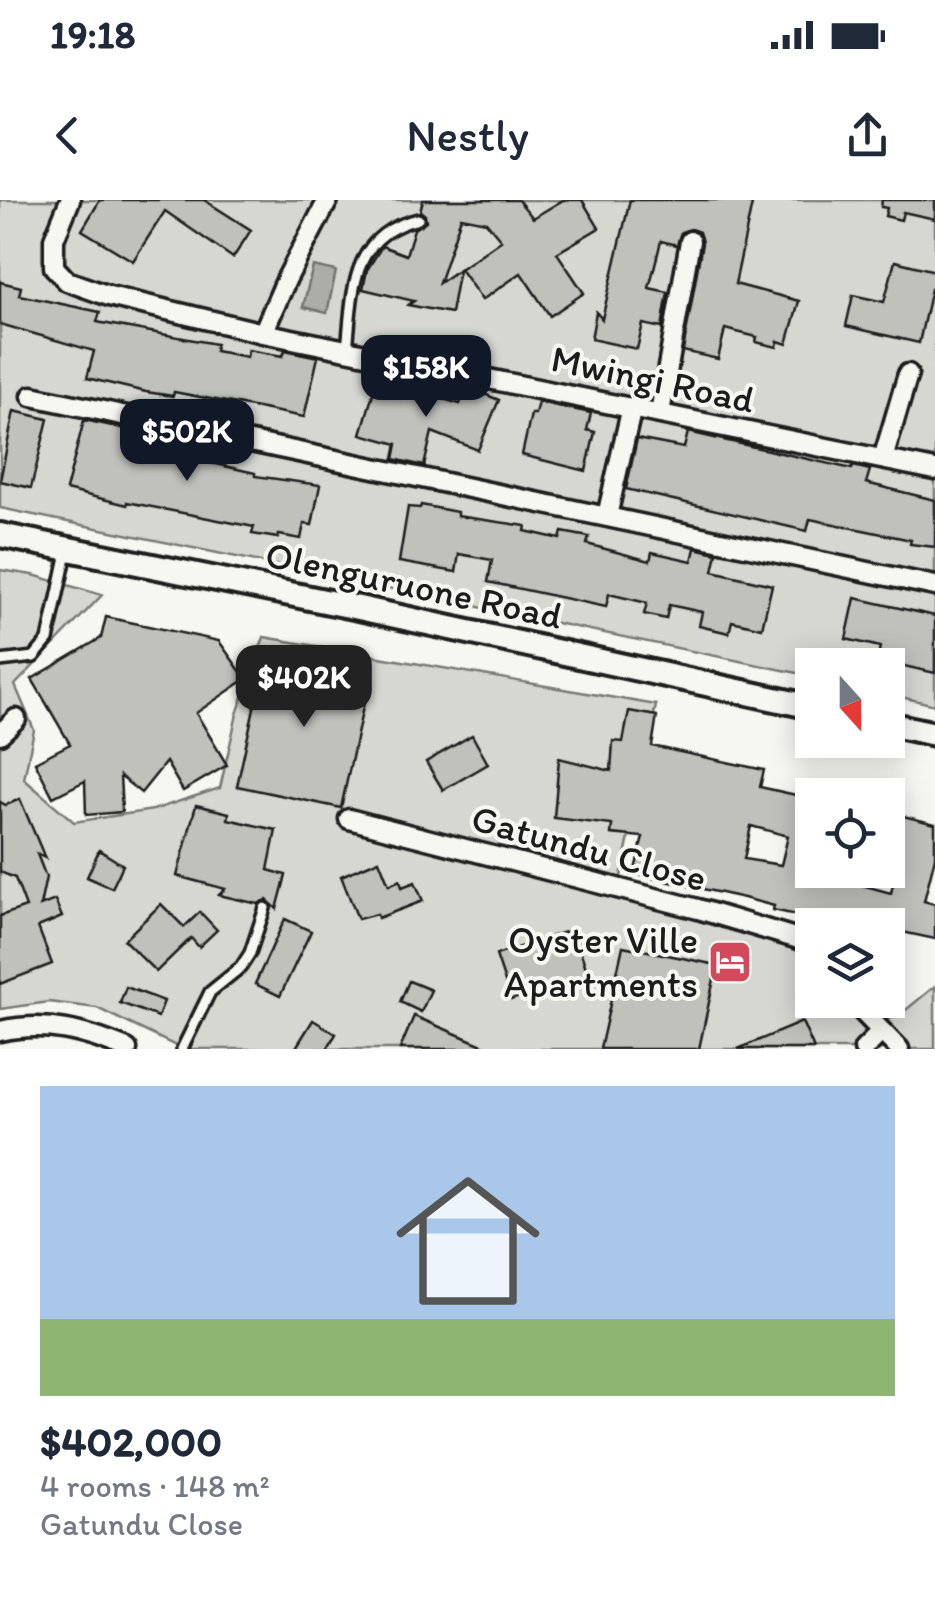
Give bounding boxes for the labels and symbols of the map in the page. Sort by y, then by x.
pin: $158K [356,335,496,420]
street label: Mwingi Road [547,335,759,423]
pin: $502K [117,399,257,484]
street label: Olenguruone Road [261,531,567,639]
pin: $402K [234,645,374,730]
north arrow [795,648,905,758]
street label: Gatundu Close [467,795,711,901]
place label: Oyster Ville Apartments [504,917,698,1007]
hotel icon: Oyster Ville Apartments [707,939,753,985]

